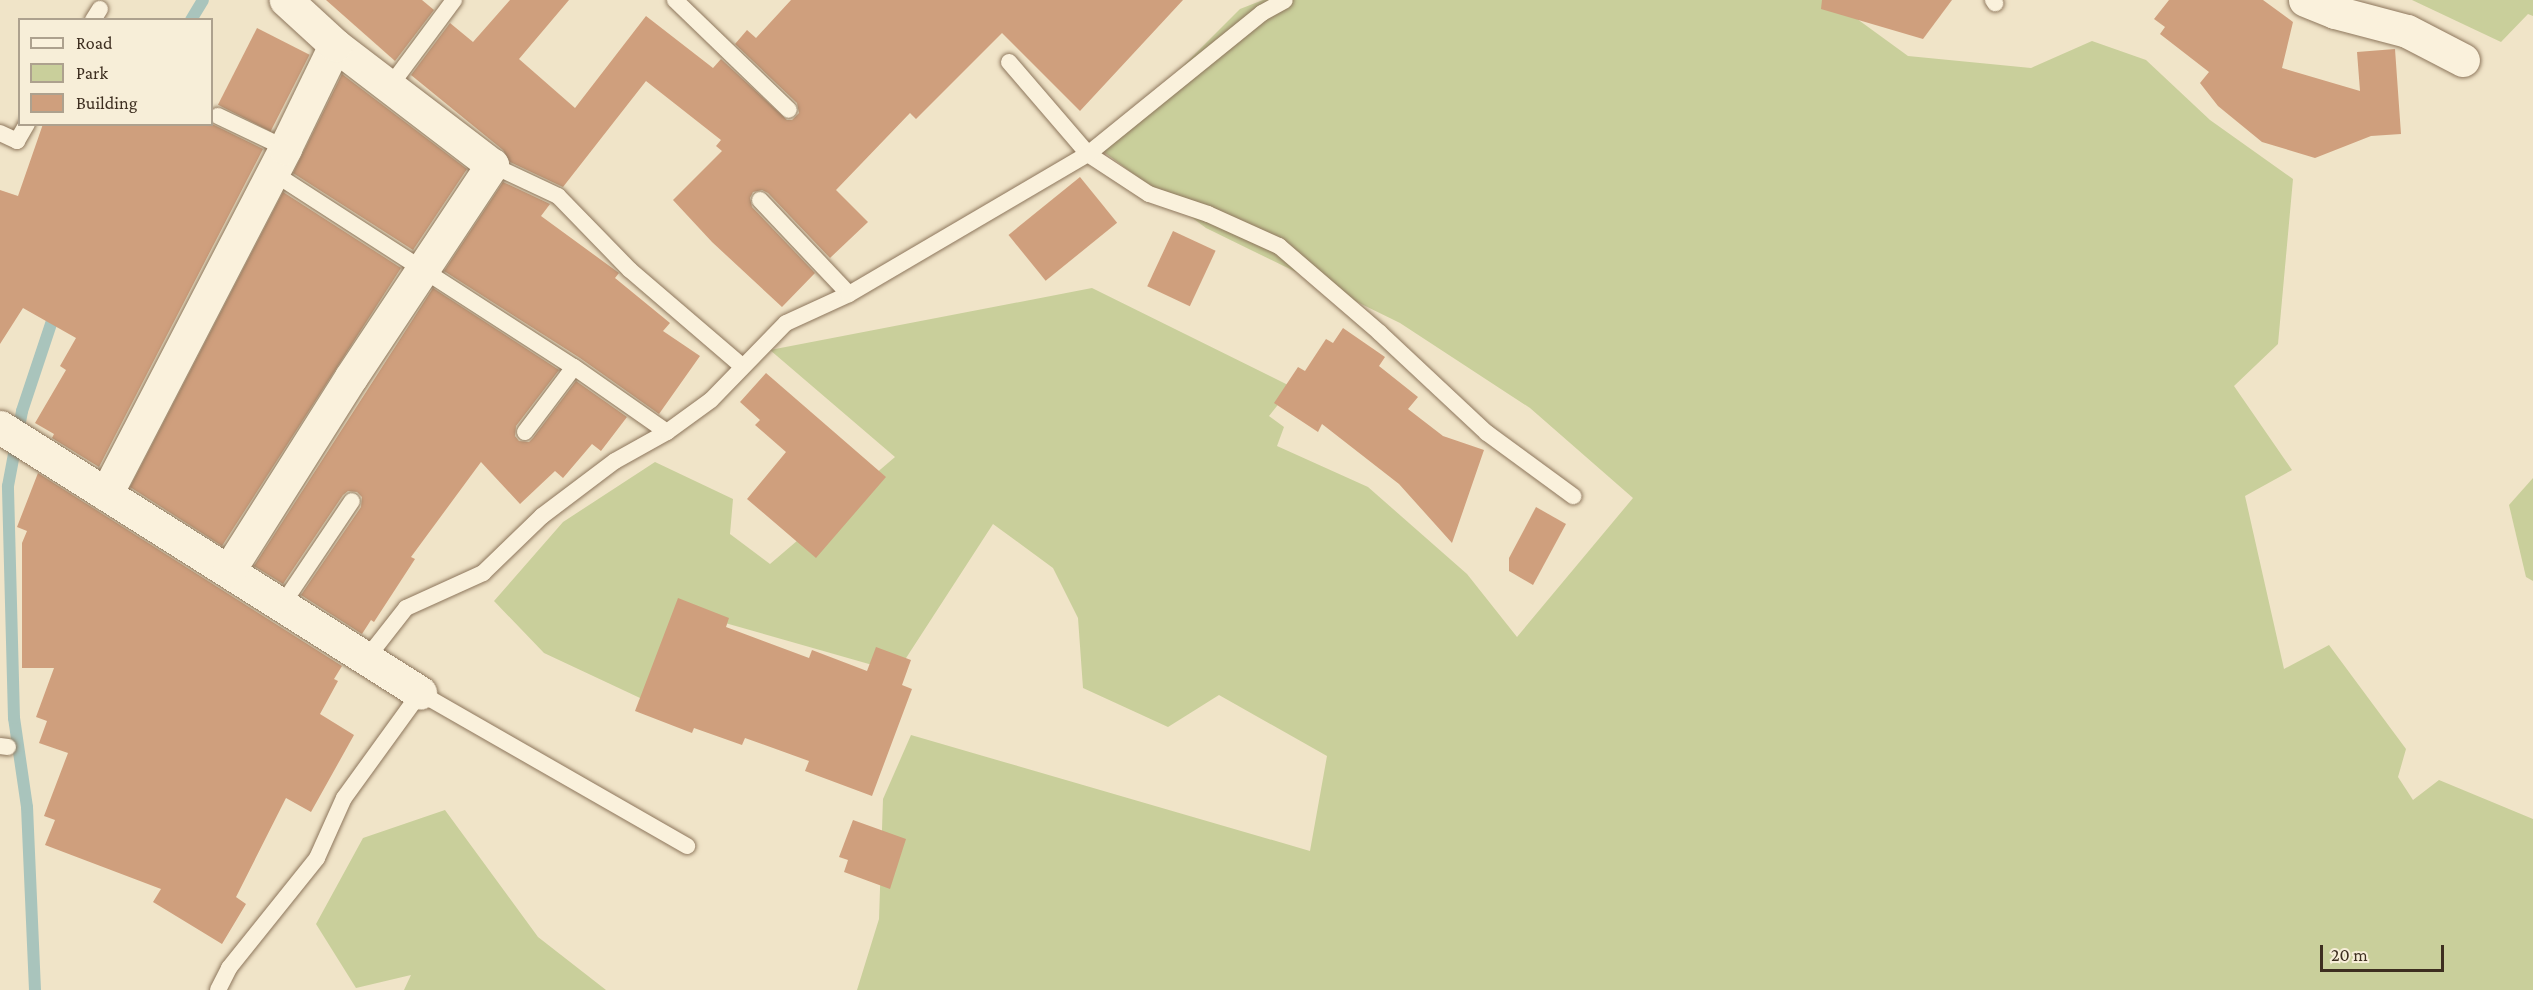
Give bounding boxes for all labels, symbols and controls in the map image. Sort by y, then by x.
legend [18,18,213,126]
text: Road [76,33,113,53]
text: Park [76,63,108,83]
text: Building [76,93,137,113]
scale bar [2323,933,2448,971]
text: 20 m [2331,945,2368,965]

